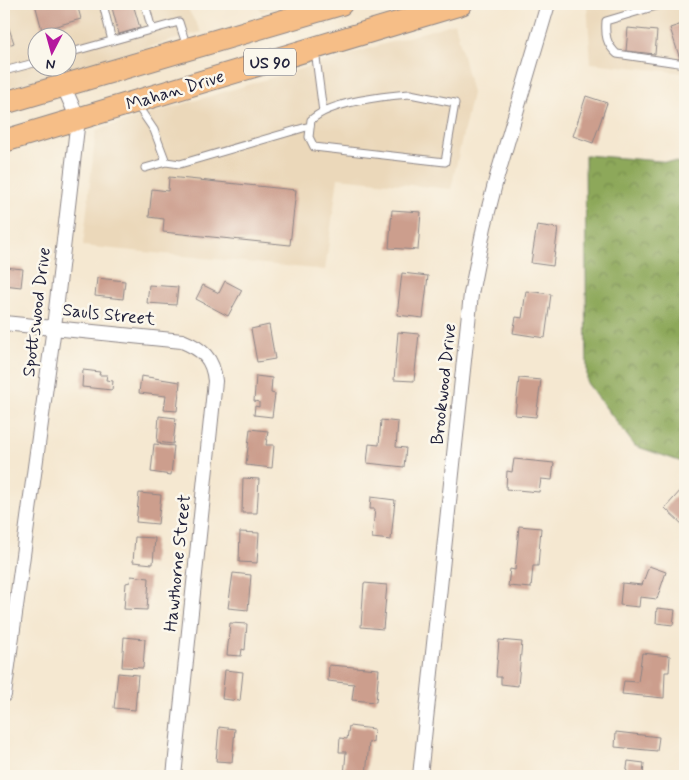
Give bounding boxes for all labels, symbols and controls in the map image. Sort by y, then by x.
north arrow [28,28,78,78]
road number: US 90 [244,48,296,76]
text: N [45,54,56,73]
street label: Mahan Drive [123,65,227,117]
street label: Spottswood Drive [17,246,57,378]
street label: Sauls Street [61,298,157,332]
street label: Brookwood Drive [426,322,462,446]
street label: Hawthorne Street [159,493,197,633]

